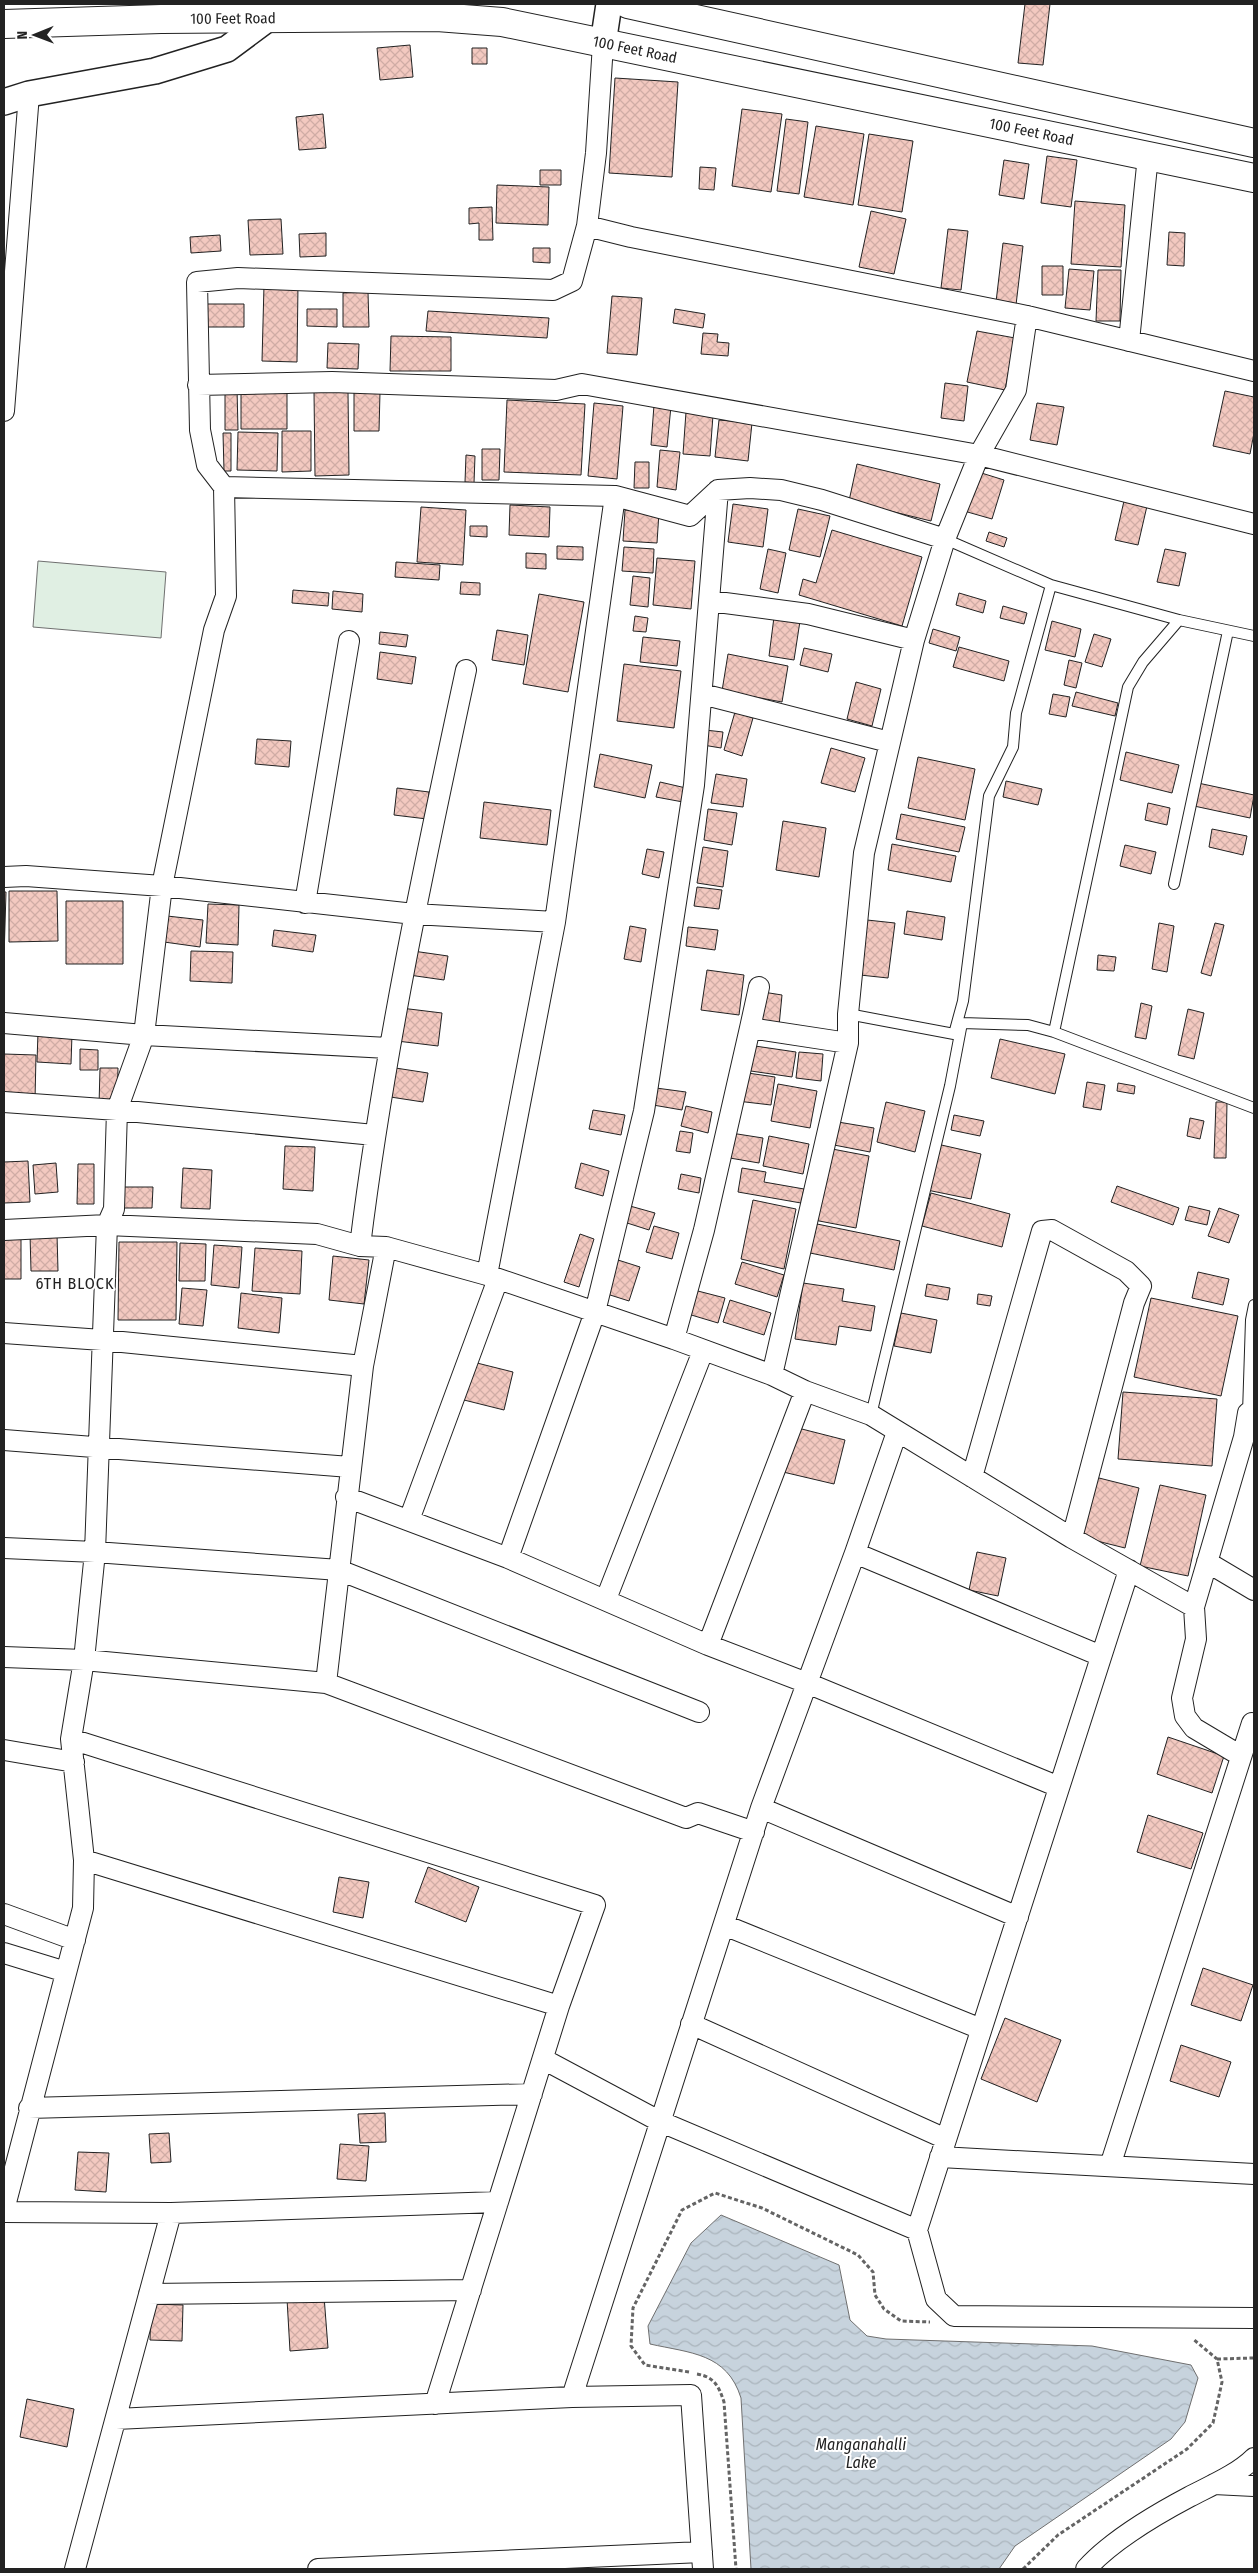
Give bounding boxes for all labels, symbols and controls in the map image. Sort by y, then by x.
street label: 100 Feet Road [190,9,276,28]
north arrow [10,10,60,60]
text: N [14,31,31,40]
street label: 100 Feet Road [591,32,679,67]
street label: 100 Feet Road [988,114,1075,149]
district label: 6TH BLOCK [36,1274,114,1293]
water label: Manganahalli Lake [816,2435,906,2472]

